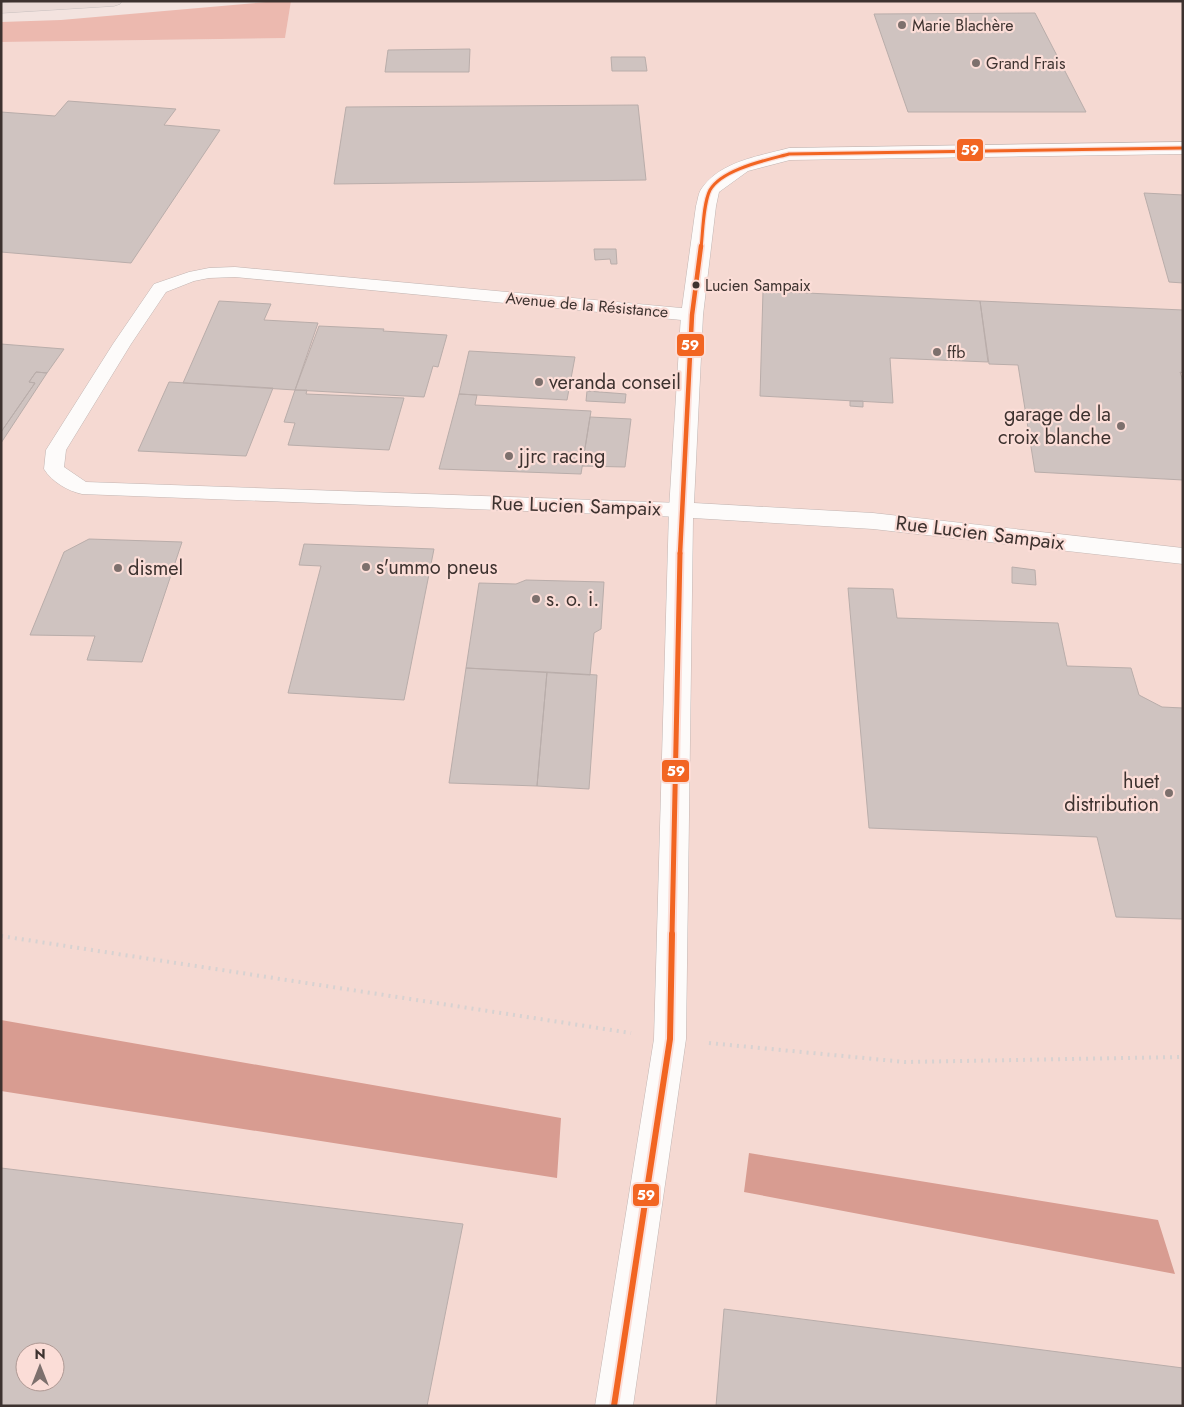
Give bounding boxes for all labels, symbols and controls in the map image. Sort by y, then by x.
place label: Marie Blachère [912,14,1013,37]
marker: Marie Blachère [896,19,908,31]
place label: Grand Frais [986,52,1065,75]
marker: Grand Frais [970,57,982,69]
line badge: 59 [956,138,984,162]
text: 59 [961,140,979,160]
place label: Lucien Sampaix [705,274,810,297]
marker: Lucien Sampaix [691,280,701,290]
street label: Avenue de la Résistance [505,286,669,324]
line badge: 59 [676,333,705,357]
text: 59 [681,335,699,355]
place label: ffb [947,341,965,364]
marker: ffb [931,346,943,358]
place label: veranda conseil [549,368,681,397]
marker: veranda conseil [533,376,545,388]
place label: garage de la croix blanche [998,400,1111,452]
marker: garage de la croix blanche [1115,420,1127,432]
place label: jjrc racing [517,442,605,471]
marker: jjrc racing [503,450,515,462]
street label: Rue Lucien Sampaix [491,489,662,523]
street label: Rue Lucien Sampaix [894,508,1066,558]
place label: s'ummo pneus [376,553,498,582]
place label: dismel [128,554,183,583]
marker: s'ummo pneus [360,561,372,573]
marker: dismel [112,562,124,574]
place label: s. o. i. [546,585,599,614]
marker: s. o. i. [530,593,542,605]
line badge: 59 [661,759,690,783]
text: 59 [667,761,685,781]
place label: huet distribution [1064,767,1159,819]
marker: huet distribution [1163,787,1175,799]
line badge: 59 [632,1183,660,1207]
text: 59 [637,1185,655,1205]
north arrow [15,1342,65,1392]
text: N [34,1344,46,1364]

